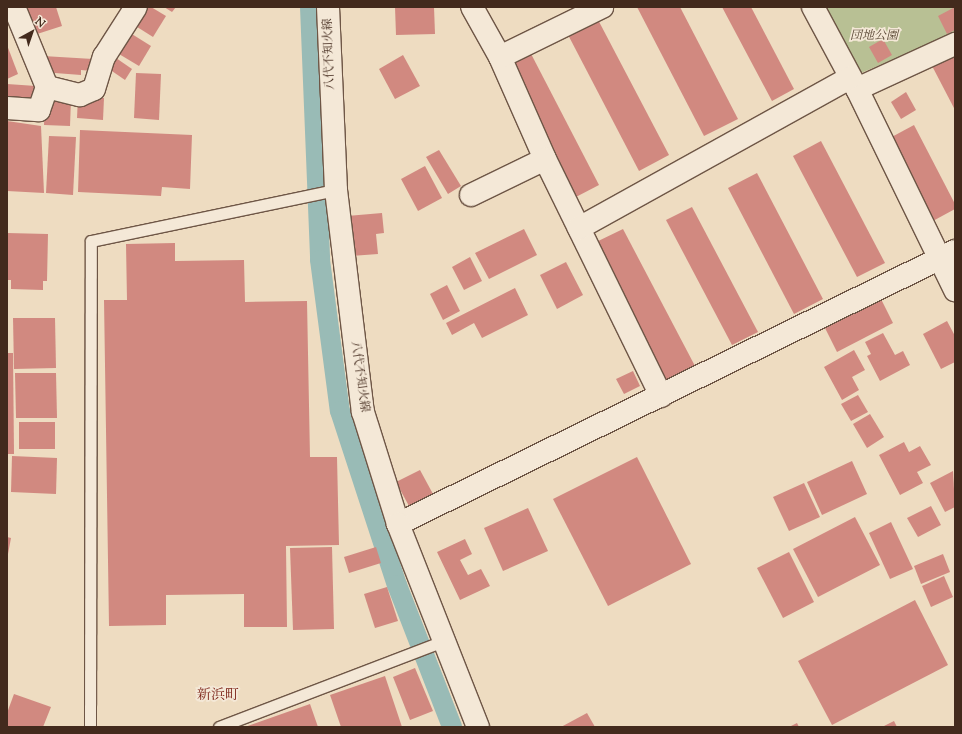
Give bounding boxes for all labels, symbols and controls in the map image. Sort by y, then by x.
north arrow [12,12,52,52]
text: N [31,14,48,32]
street label: 八代不知火線 [322,18,338,90]
park label: 団地公園 [850,30,898,44]
street label: 八代不知火線 [347,340,371,414]
district label: 新浜町 [197,688,239,704]

